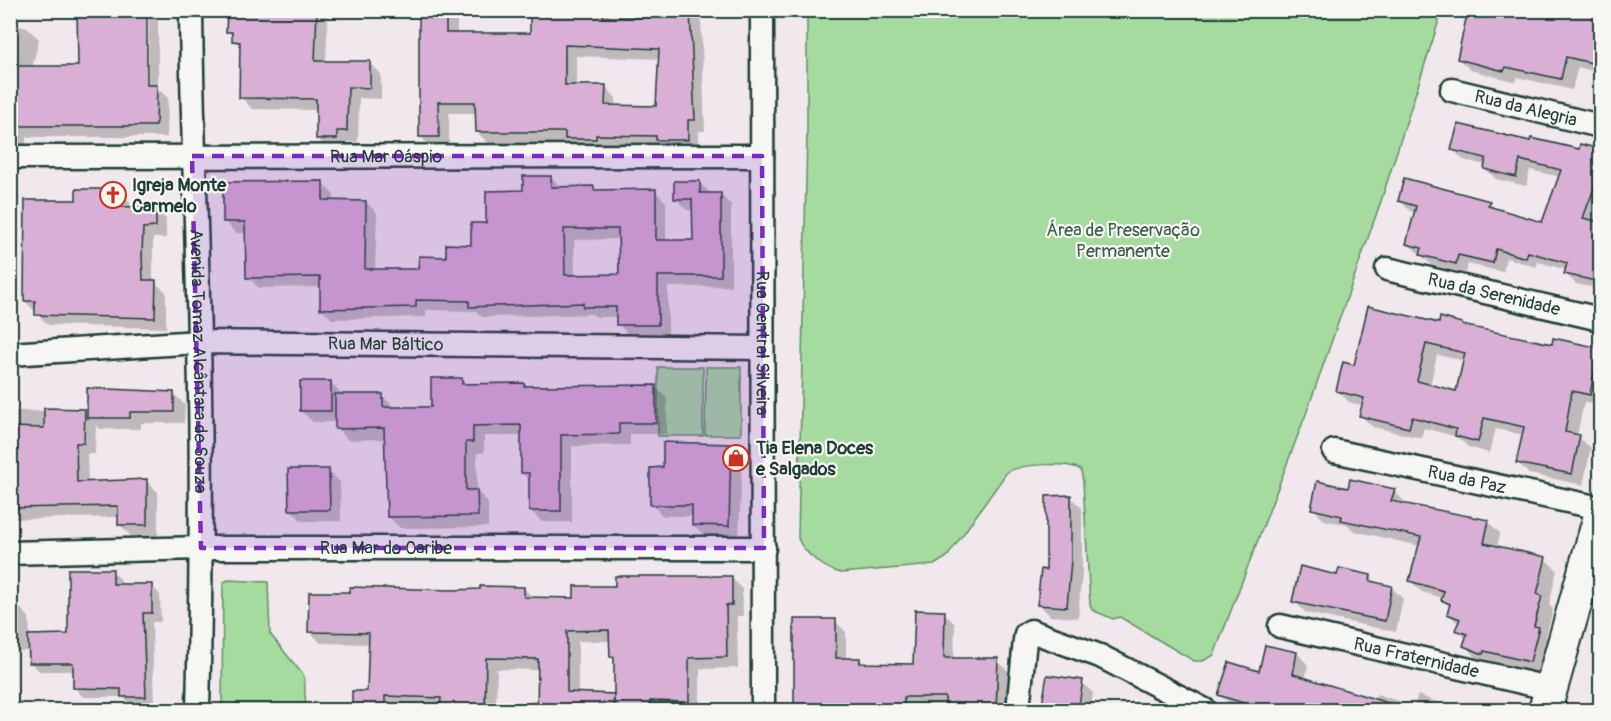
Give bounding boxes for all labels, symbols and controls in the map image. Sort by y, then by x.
street label: Rua da Alegria [1472,84,1580,132]
street label: Rua Mar Cáspio [330,145,443,168]
place label: Igreja Monte Carmelo [132,174,227,218]
church icon: Igreja Monte Carmelo [98,180,128,210]
park label: Área de Preservação Permanente [1046,219,1200,263]
street label: Avenida Tomaz Alcântara de Souza [185,229,212,493]
street label: Rua da Serenidade [1426,267,1563,321]
street label: Rua Central Silveira [751,271,774,415]
street label: Rua Mar Báltico [328,332,444,356]
place label: Tia Elena Doces e Salgados [755,437,874,481]
shop icon: Tia Elena Doces e Salgados [721,443,751,473]
street label: Rua da Paz [1426,460,1508,499]
street label: Rua Mar do Caribe [320,537,452,560]
street label: Rua Fraternidade [1351,632,1481,683]

